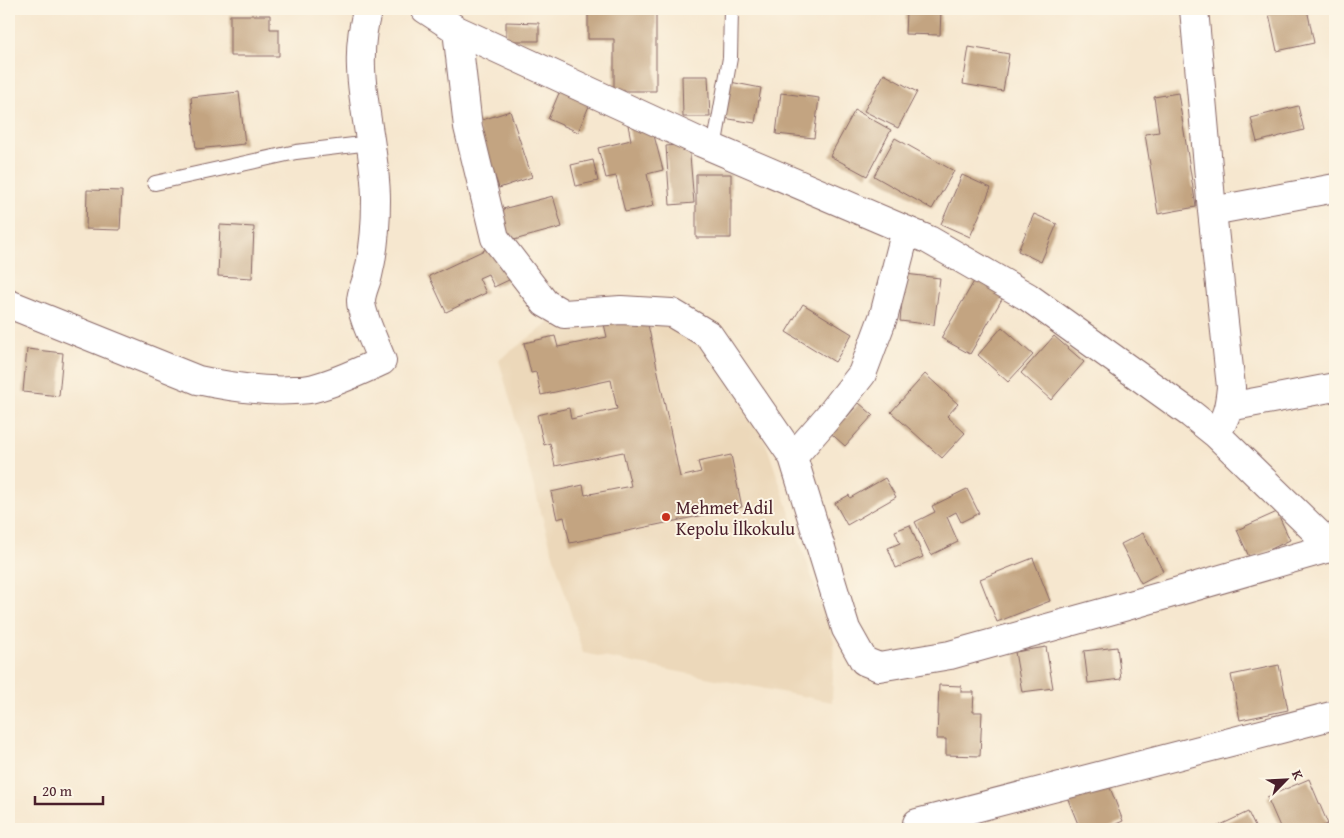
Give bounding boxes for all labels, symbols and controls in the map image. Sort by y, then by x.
place label: Mehmet Adil Kepolu İlkokulu [676,494,795,542]
marker: Mehmet Adil Kepolu İlkokulu [660,511,672,523]
north arrow [1262,756,1312,806]
text: K [1287,767,1309,783]
scale bar [35,773,102,805]
text: 20 m [42,780,73,801]

